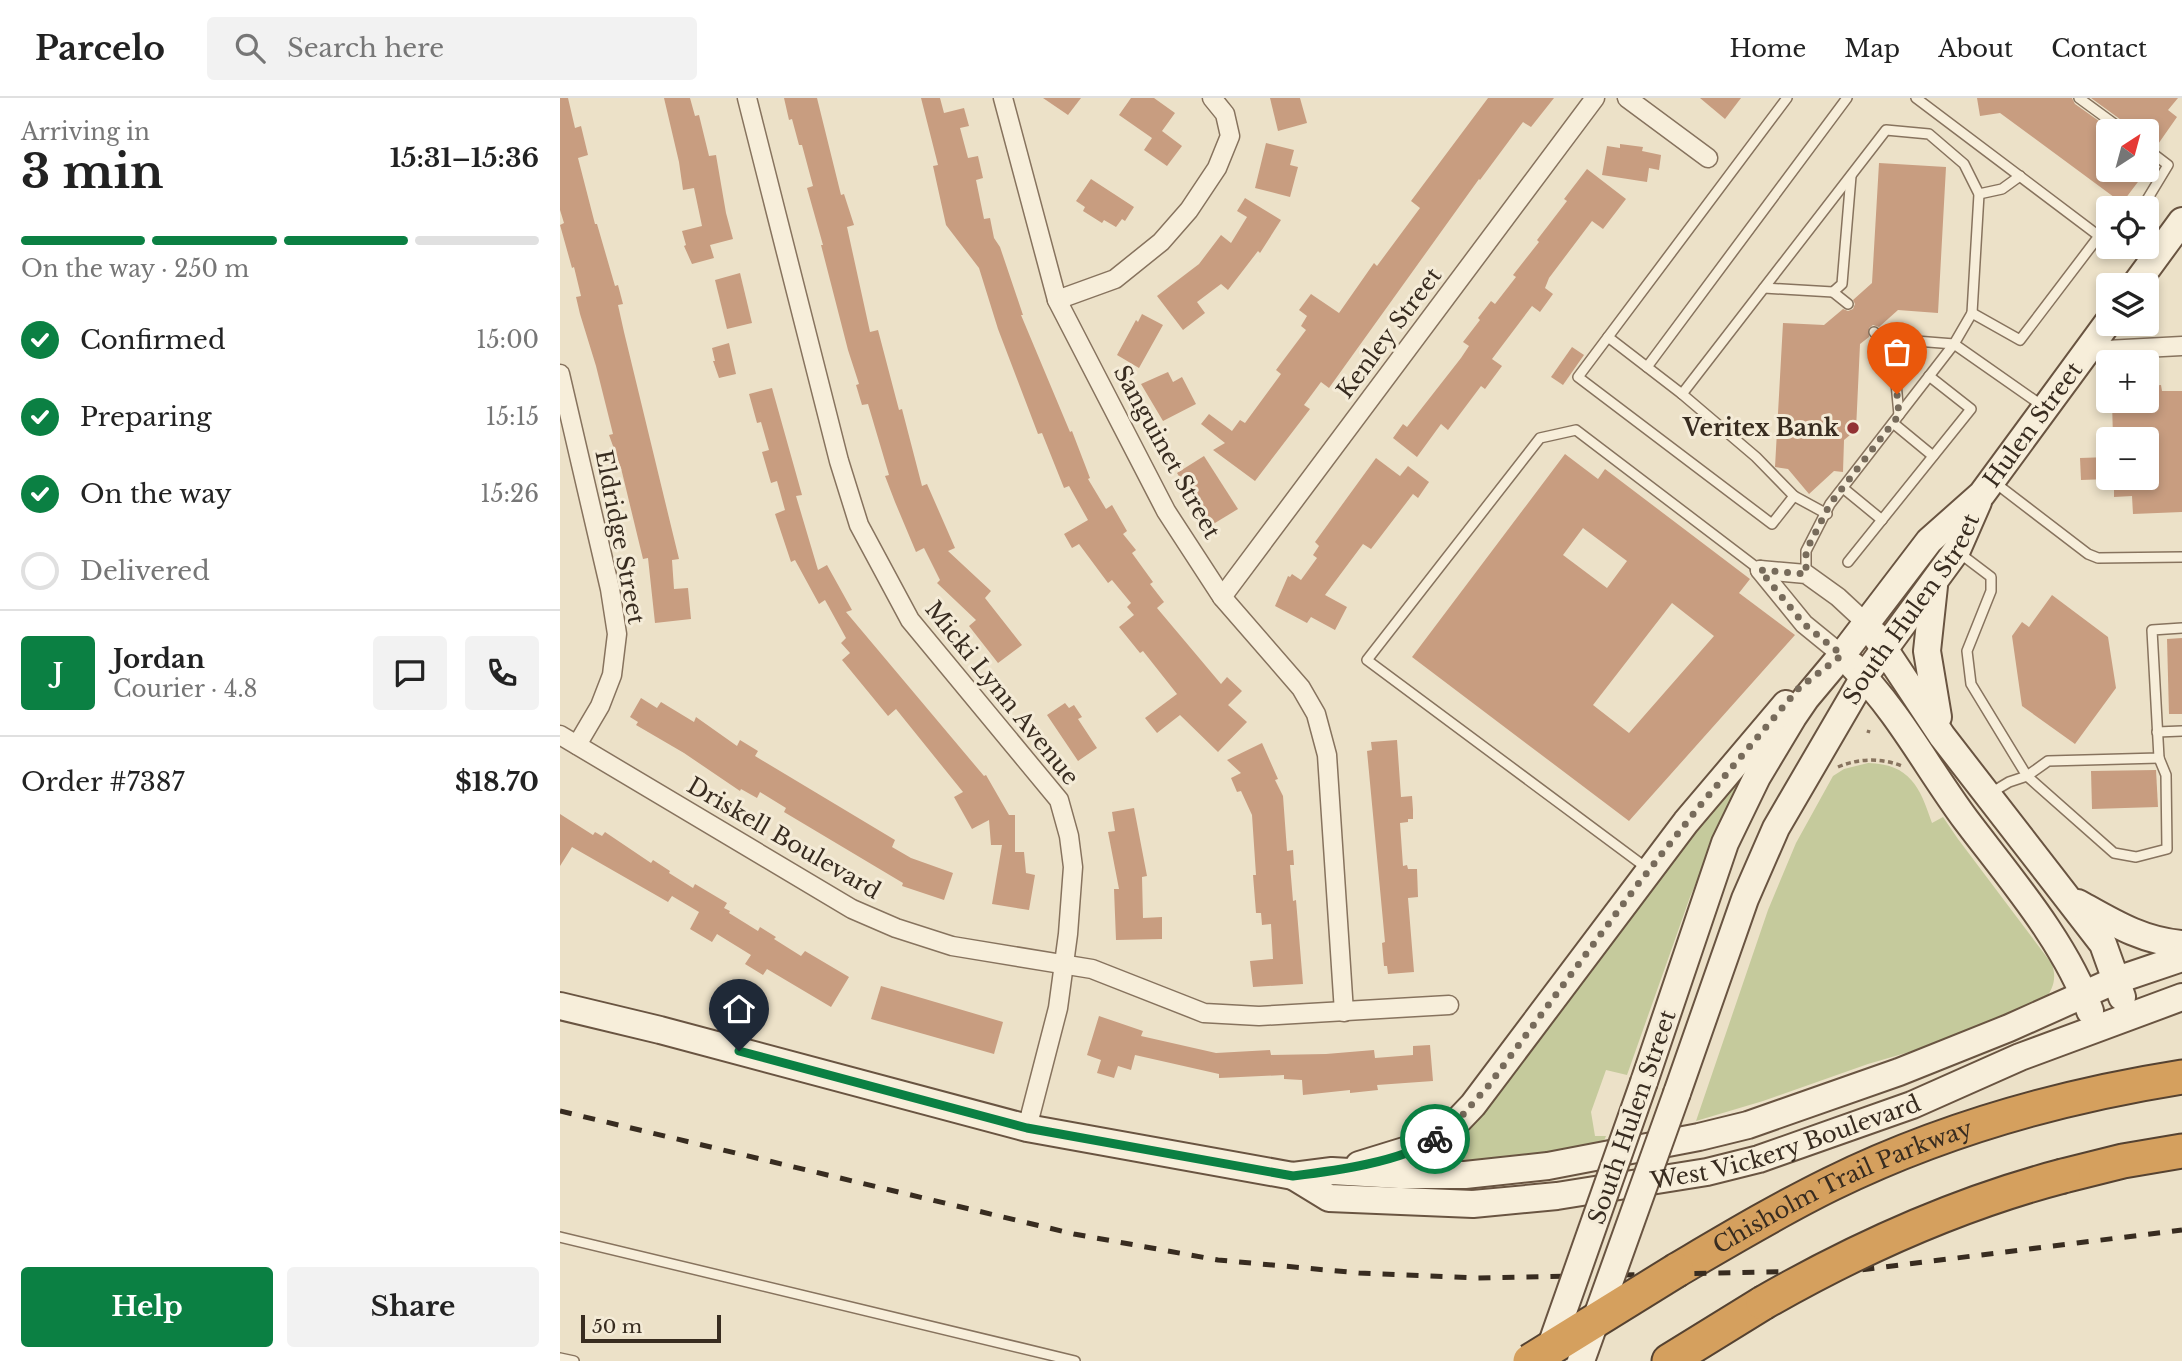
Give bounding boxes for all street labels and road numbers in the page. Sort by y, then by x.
street label: Kenley Street [1331,262,1447,404]
street label: Hulen Street [1978,356,2088,493]
street label: Sanguinet Street [1108,360,1226,544]
street label: Eldridge Street [589,448,651,627]
street label: South Hulen Street [1837,509,1985,709]
street label: Micki Lynn Avenue [919,595,1085,791]
street label: Driskell Boulevard [682,771,886,905]
street label: South Hulen Street [1582,1006,1682,1228]
street label: West Vickery Boulevard [1648,1089,1925,1195]
street label: Chisholm Trail Parkway [1708,1114,1976,1260]

